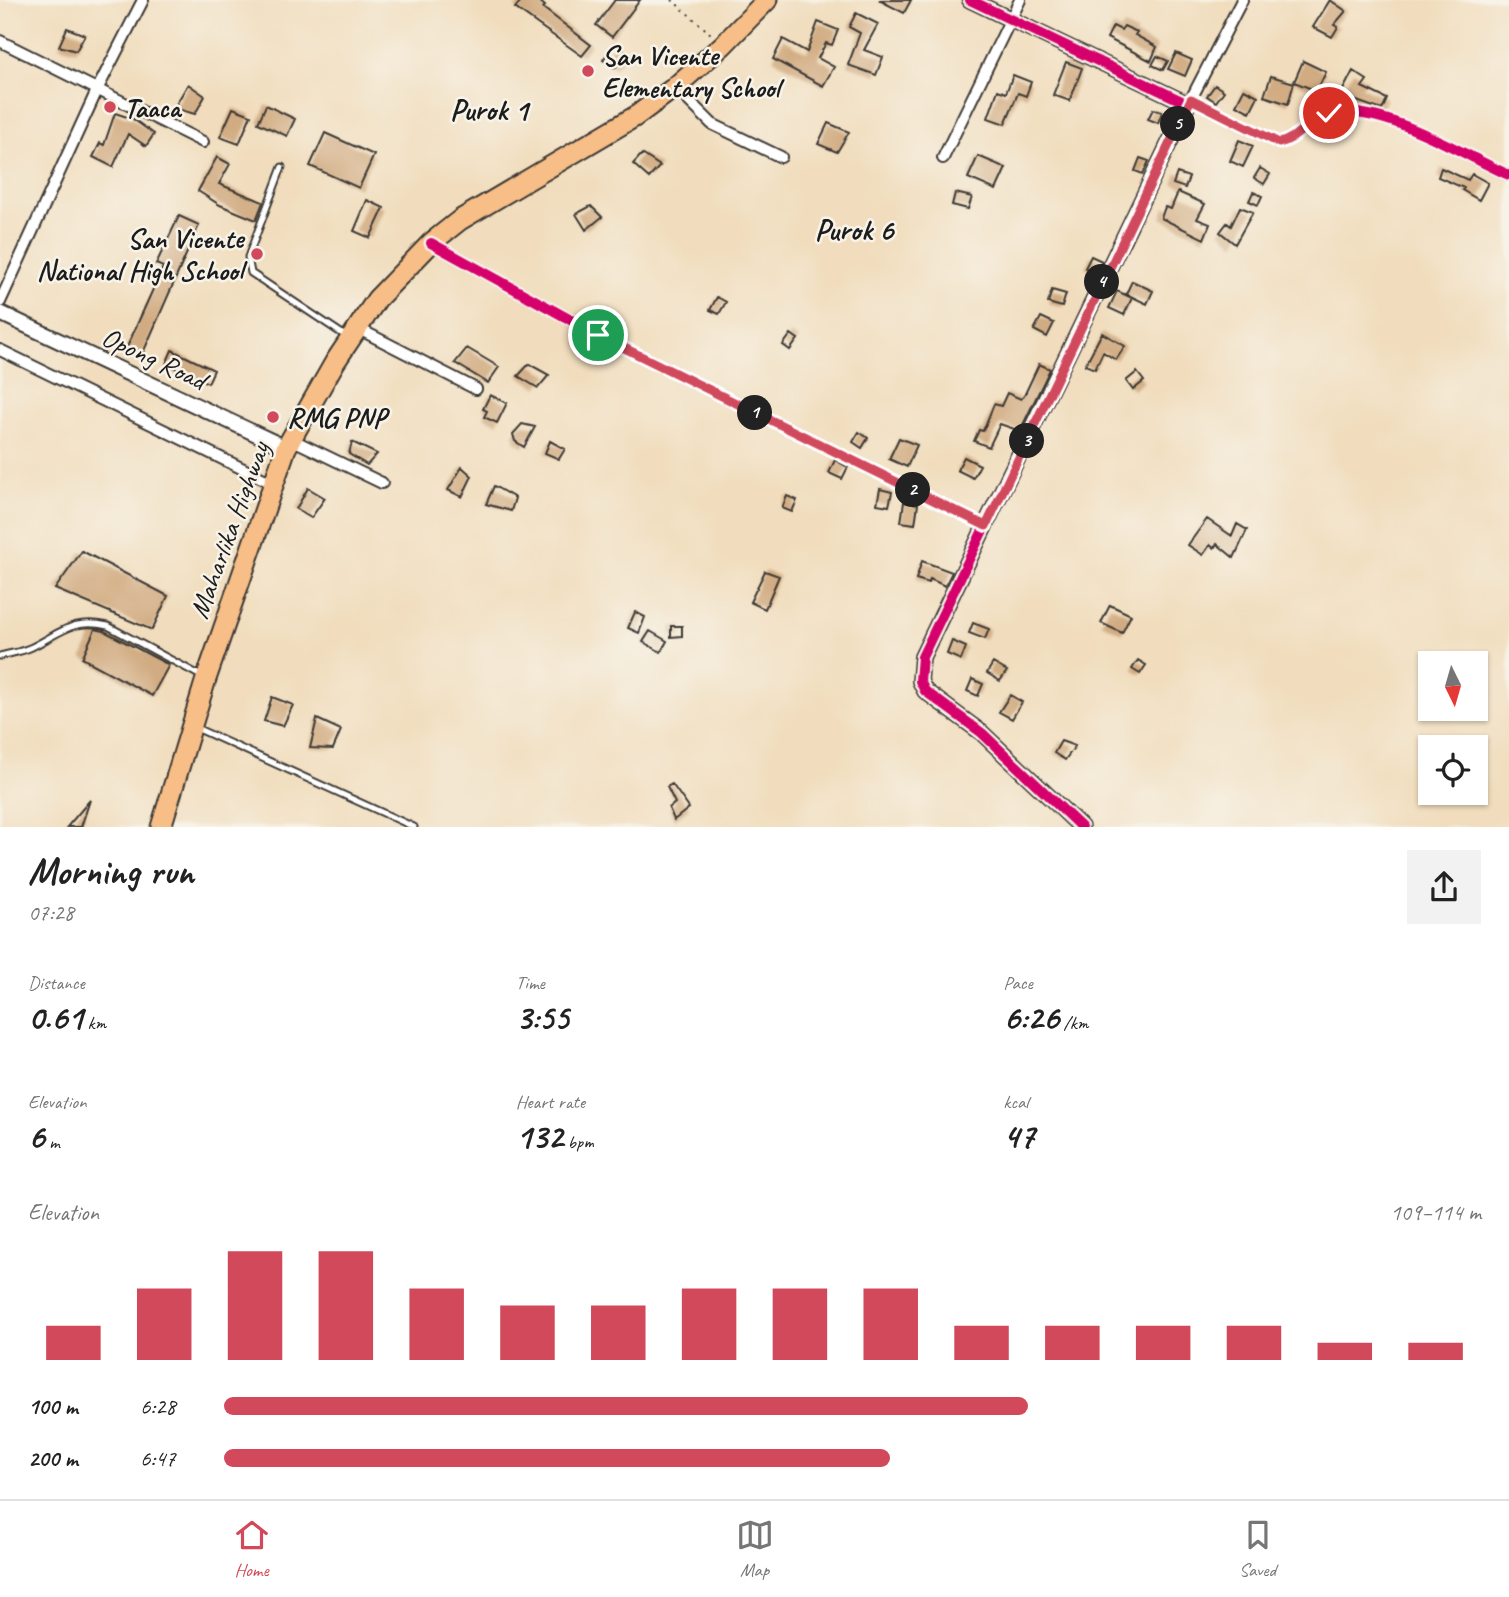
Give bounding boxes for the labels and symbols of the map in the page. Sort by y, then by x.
place label: San Vicente Elementary School [602,38,785,105]
marker: San Vicente Elementary School [580,63,596,79]
pin [1299,83,1359,143]
place label: Taaca [124,90,182,125]
district label: Purok 1 [450,91,531,129]
marker: Taaca [102,99,118,115]
pin: 5 [1160,106,1196,142]
district label: Purok 6 [815,211,895,249]
place label: San Vicente National High School [37,221,248,288]
marker: San Vicente National High School [249,246,265,262]
pin: 4 [1084,264,1120,300]
pin [568,305,628,365]
street label: Opong Road [96,319,215,399]
pin: 1 [738,396,772,430]
place label: RMG PNP [287,400,391,435]
marker: RMG PNP [265,409,281,425]
pin: 3 [1010,424,1044,458]
street label: Maharlika Highway [181,435,278,623]
pin: 2 [895,472,930,508]
north arrow [1418,651,1488,721]

